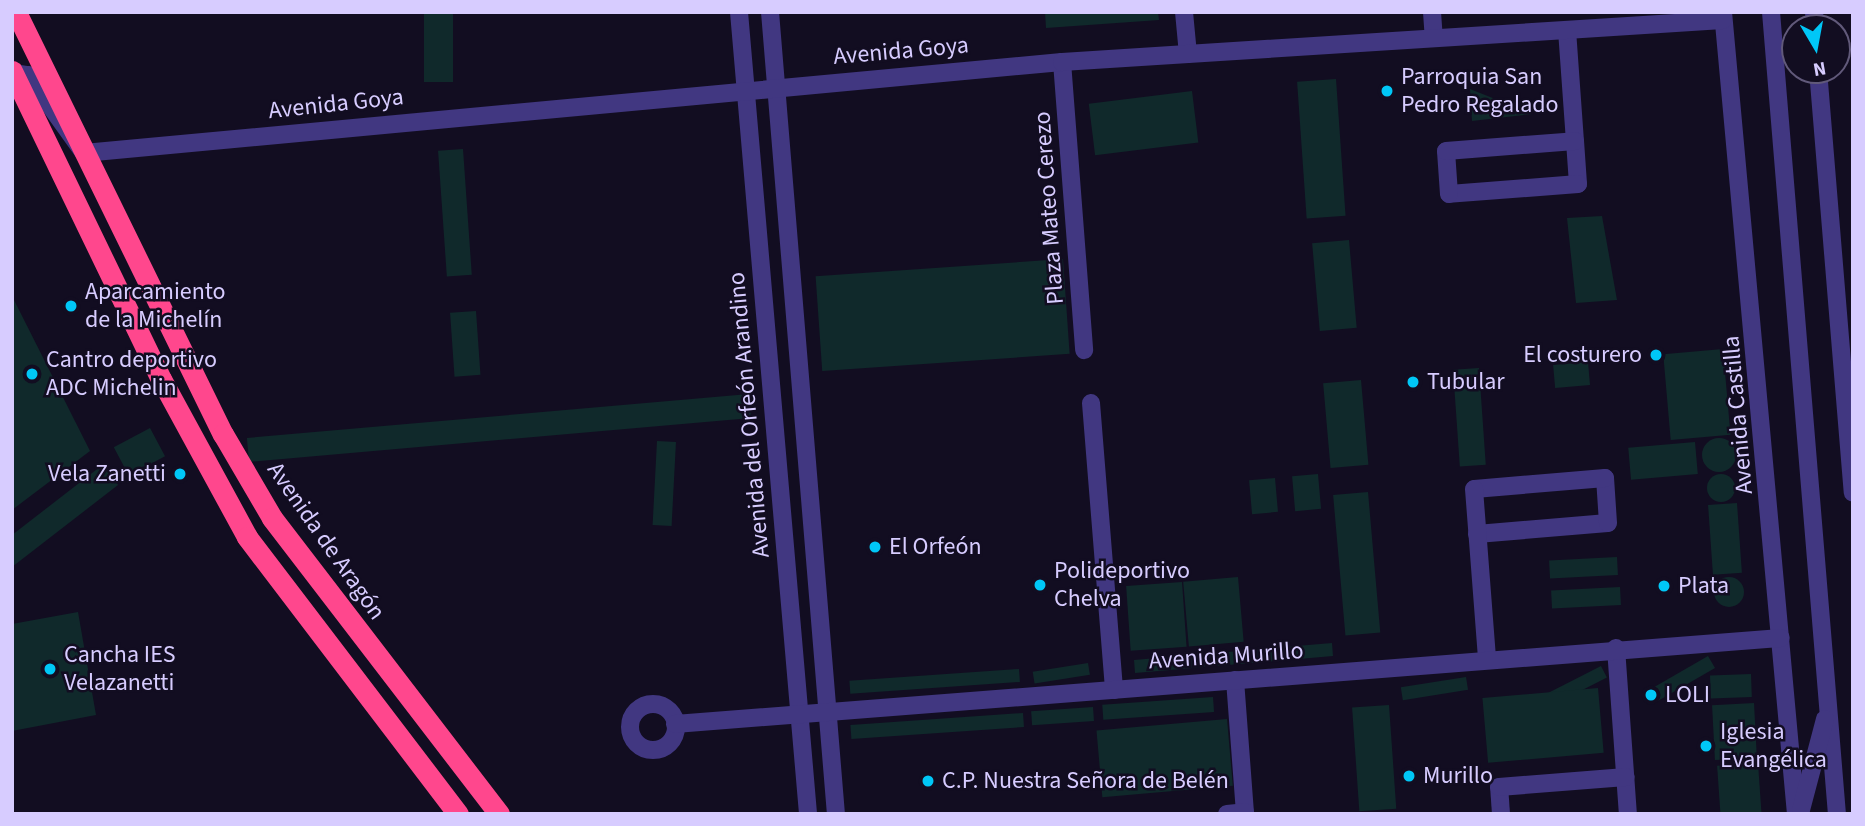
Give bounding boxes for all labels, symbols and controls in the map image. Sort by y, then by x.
north arrow [1781,14,1851,84]
street label: Avenida Goya [832,31,970,71]
text: N [1811,54,1828,83]
place label: Parroquia San Pedro Regalado [1401,63,1559,119]
street label: Avenida Goya [267,83,405,125]
marker: Parroquia San Pedro Regalado [1379,83,1395,99]
street label: Plaza Mateo Cerezo [1028,110,1070,306]
street label: Avenida del Orfeón Arandino [722,271,776,559]
place label: Aparcamiento de la Michelín [85,278,226,334]
marker: Aparcamiento de la Michelín [63,298,79,314]
street label: Avenida Castilla [1717,335,1759,495]
place label: El costurero [1523,341,1642,369]
place label: Cantro deportivo ADC Michelin [46,346,217,402]
marker: El costurero [1648,347,1664,363]
marker: Cantro deportivo ADC Michelin [24,366,40,382]
place label: Tubular [1427,368,1505,396]
marker: Tubular [1405,374,1421,390]
street label: Avenida de Aragón [261,457,391,625]
place label: Vela Zanetti [48,460,166,488]
marker: Vela Zanetti [172,466,188,482]
place label: El Orfeón [889,533,982,561]
marker: El Orfeón [867,539,883,555]
place label: Polideportivo Chelva [1054,557,1190,613]
place label: Plata [1678,572,1729,600]
marker: Polideportivo Chelva [1032,577,1048,593]
marker: Plata [1656,578,1672,594]
street label: Avenida Murillo [1148,636,1304,676]
place label: Cancha IES Velazanetti [64,641,176,697]
marker: Cancha IES Velazanetti [42,661,58,677]
place label: LOLI [1665,681,1710,709]
marker: LOLI [1643,687,1659,703]
place label: Iglesia Evangélica [1720,718,1827,774]
marker: Iglesia Evangélica [1698,738,1714,754]
place label: Murillo [1423,762,1493,790]
place label: C.P. Nuestra Señora de Belén [942,767,1229,795]
marker: Murillo [1401,768,1417,784]
marker: C.P. Nuestra Señora de Belén [920,773,936,789]

